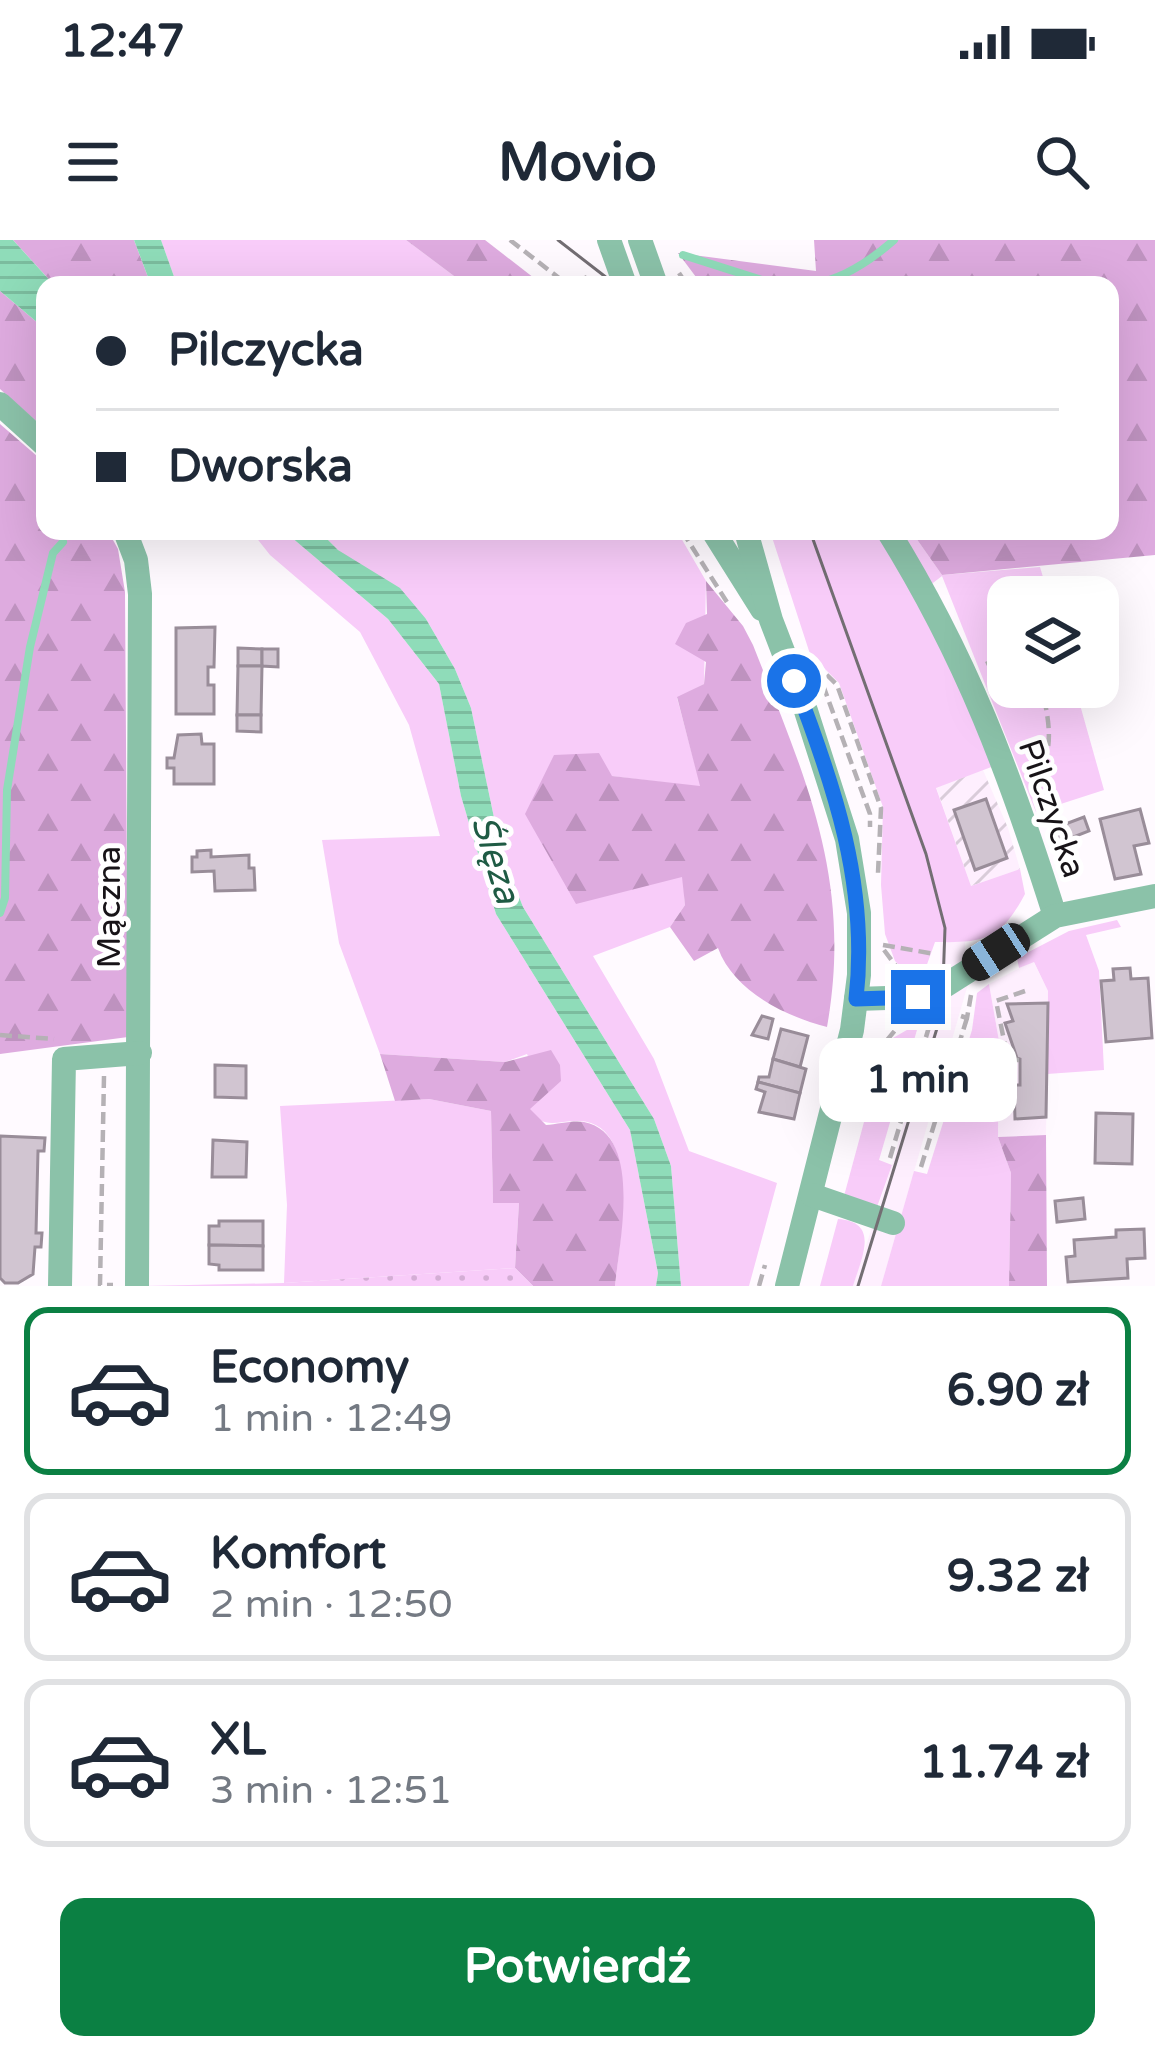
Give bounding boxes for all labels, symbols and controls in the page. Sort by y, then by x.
text: 12:47 [60,15,185,69]
icon: menu [60,129,126,195]
icon: search [1029,129,1095,195]
text: Movio [498,130,657,195]
text: Pilczycka [168,324,364,378]
text: Dworska [168,440,353,494]
map controls [987,576,1119,708]
button: layers [987,576,1119,708]
route start [767,654,821,708]
street label: Pilczycka [1010,734,1093,883]
water label: Ślęza [462,810,529,909]
street label: Mączna [90,846,129,968]
car [956,917,1036,987]
route end [891,970,945,1024]
callout: 1 min [819,1039,1017,1123]
text: 1 min [866,1056,970,1103]
icon: car [66,1337,174,1445]
text: Economy [210,1341,409,1395]
text: 6.90 zł [947,1364,1089,1418]
text: 1 min · 12:49 [210,1395,452,1442]
icon: car [66,1523,174,1631]
text: Komfort [210,1527,386,1581]
text: 9.32 zł [947,1550,1089,1604]
text: 2 min · 12:50 [210,1581,452,1628]
icon: car [66,1709,174,1817]
text: XL [210,1713,266,1767]
text: 11.74 zł [919,1736,1089,1790]
text: 3 min · 12:51 [210,1767,452,1814]
button: Potwierdź [60,1898,1095,2036]

